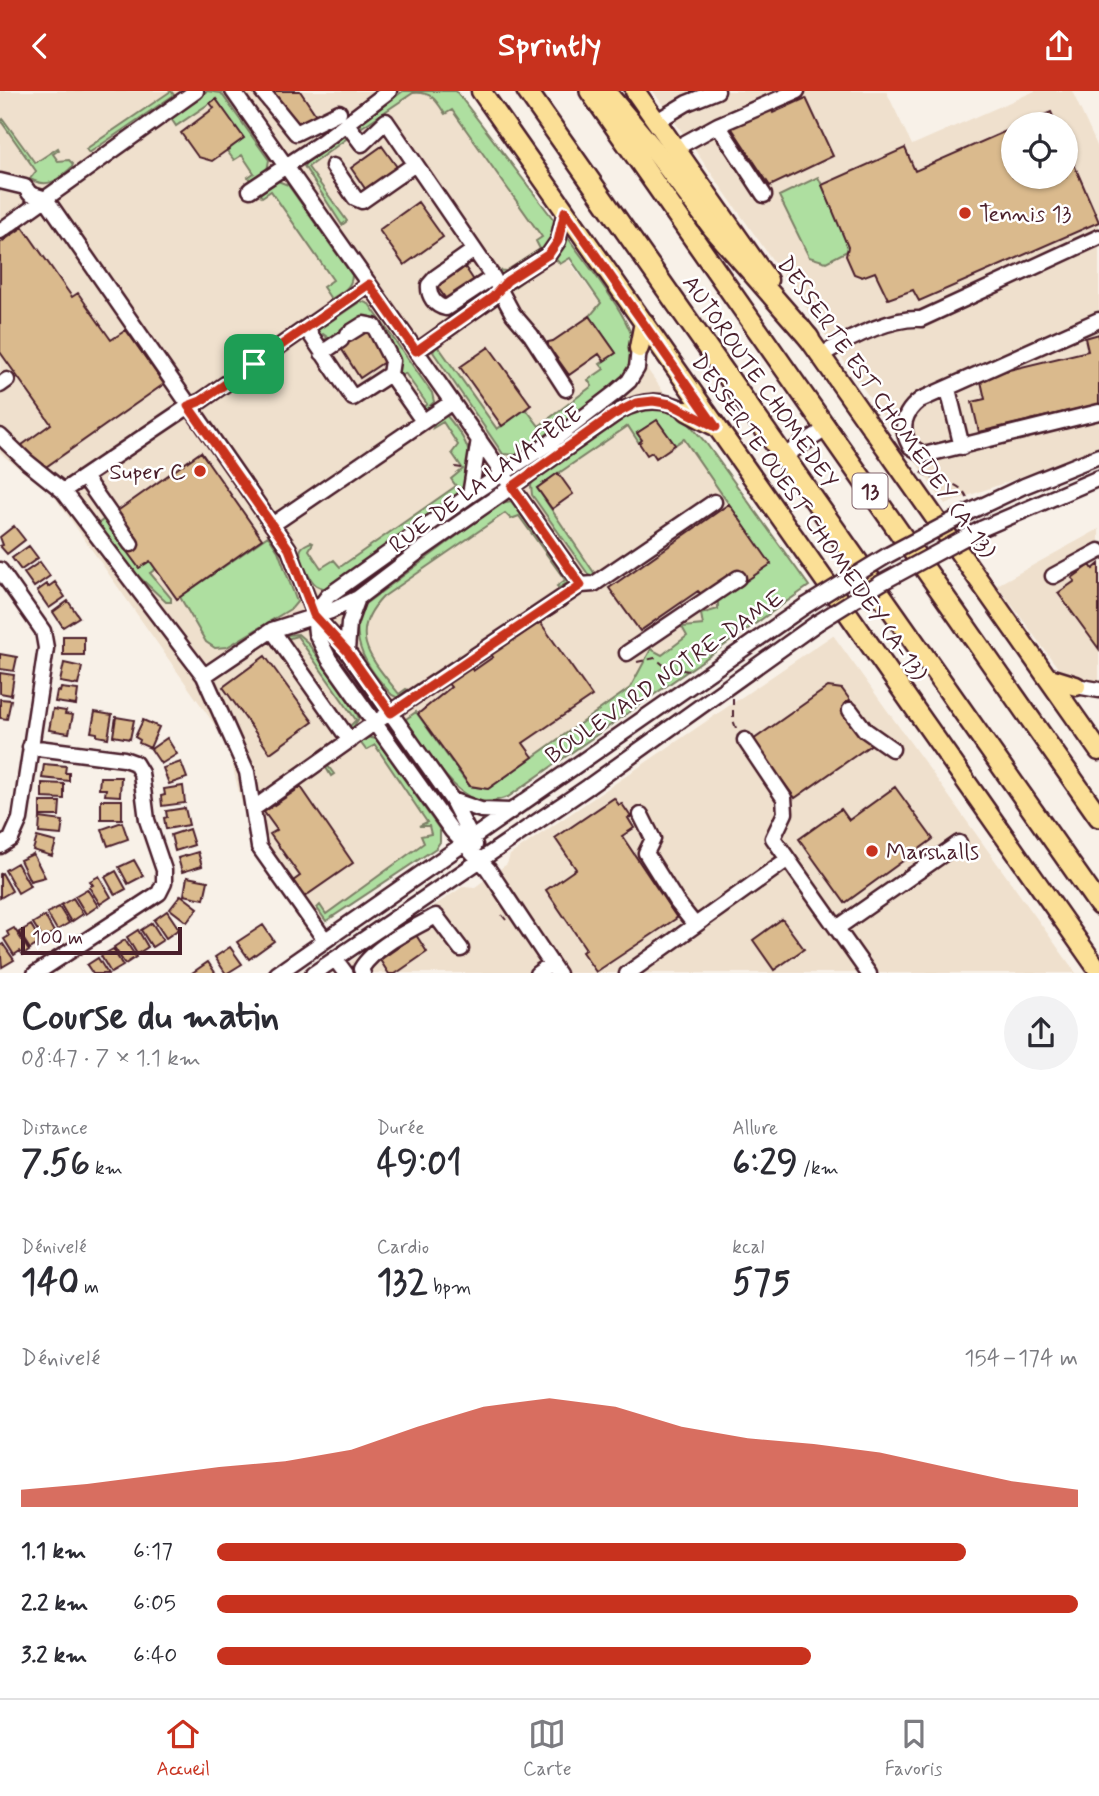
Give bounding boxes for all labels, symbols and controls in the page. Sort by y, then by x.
text: Sprintly [498,25,601,67]
icon: back [21,27,59,65]
icon: share [1040,27,1078,65]
map controls [1001,112,1078,189]
button: locate [1001,112,1078,189]
place label: Tennis 13 [979,200,1072,230]
marker: Tennis 13 [957,205,973,221]
street label: DESSERTE EST CHOMEDEY (A-13) [774,253,1000,561]
street label: AUTOROUTE CHOMEDEY [674,270,844,495]
pin [224,334,284,394]
icon: arrive [235,345,273,383]
street label: DESSERTE OUEST CHOMEDEY (A-13) [683,349,933,688]
street label: RUE DE LA LAVATÈRE [384,400,589,561]
place label: Super C [109,458,186,488]
marker: Super C [192,463,208,479]
road number: 13 [852,473,888,509]
street label: BOULEVARD NOTRE-DAME [540,584,790,772]
place label: Marshalls [886,838,979,868]
marker: Marshalls [864,843,880,859]
scale bar [21,924,182,956]
text: 100 m [32,926,83,951]
text: Course du matin [21,993,279,1042]
button: share [1004,996,1078,1070]
text: 08:47 · 7 × 1.1 km [21,1044,201,1074]
text: Distance [21,1116,88,1141]
text: Durée [377,1116,425,1141]
text: Allure [732,1116,778,1141]
text: 7.56 [21,1141,90,1187]
text: 49:01 [377,1141,462,1187]
text: 6:29 [732,1141,798,1187]
text: km [90,1156,123,1181]
text: /km [798,1156,839,1181]
text: Dénivelé [21,1235,87,1260]
text: Cardio [377,1235,429,1260]
text: kcal [732,1235,764,1260]
text: 140 [21,1260,79,1306]
text: 132 [377,1260,428,1306]
text: 575 [732,1260,790,1306]
text: m [79,1275,99,1300]
text: bpm [428,1275,471,1300]
text: Dénivelé [21,1344,100,1374]
text: 154–174 m [964,1344,1078,1374]
text: 1.1 km [21,1537,86,1567]
text: 6:17 [133,1537,173,1567]
text: 2.2 km [21,1589,88,1619]
text: 6:05 [133,1589,176,1619]
text: 3.2 km [21,1641,87,1671]
text: 6:40 [133,1641,177,1671]
tab: Accueil [157,1715,210,1782]
tab: Carte [523,1715,572,1782]
tab: Favoris [885,1715,942,1782]

